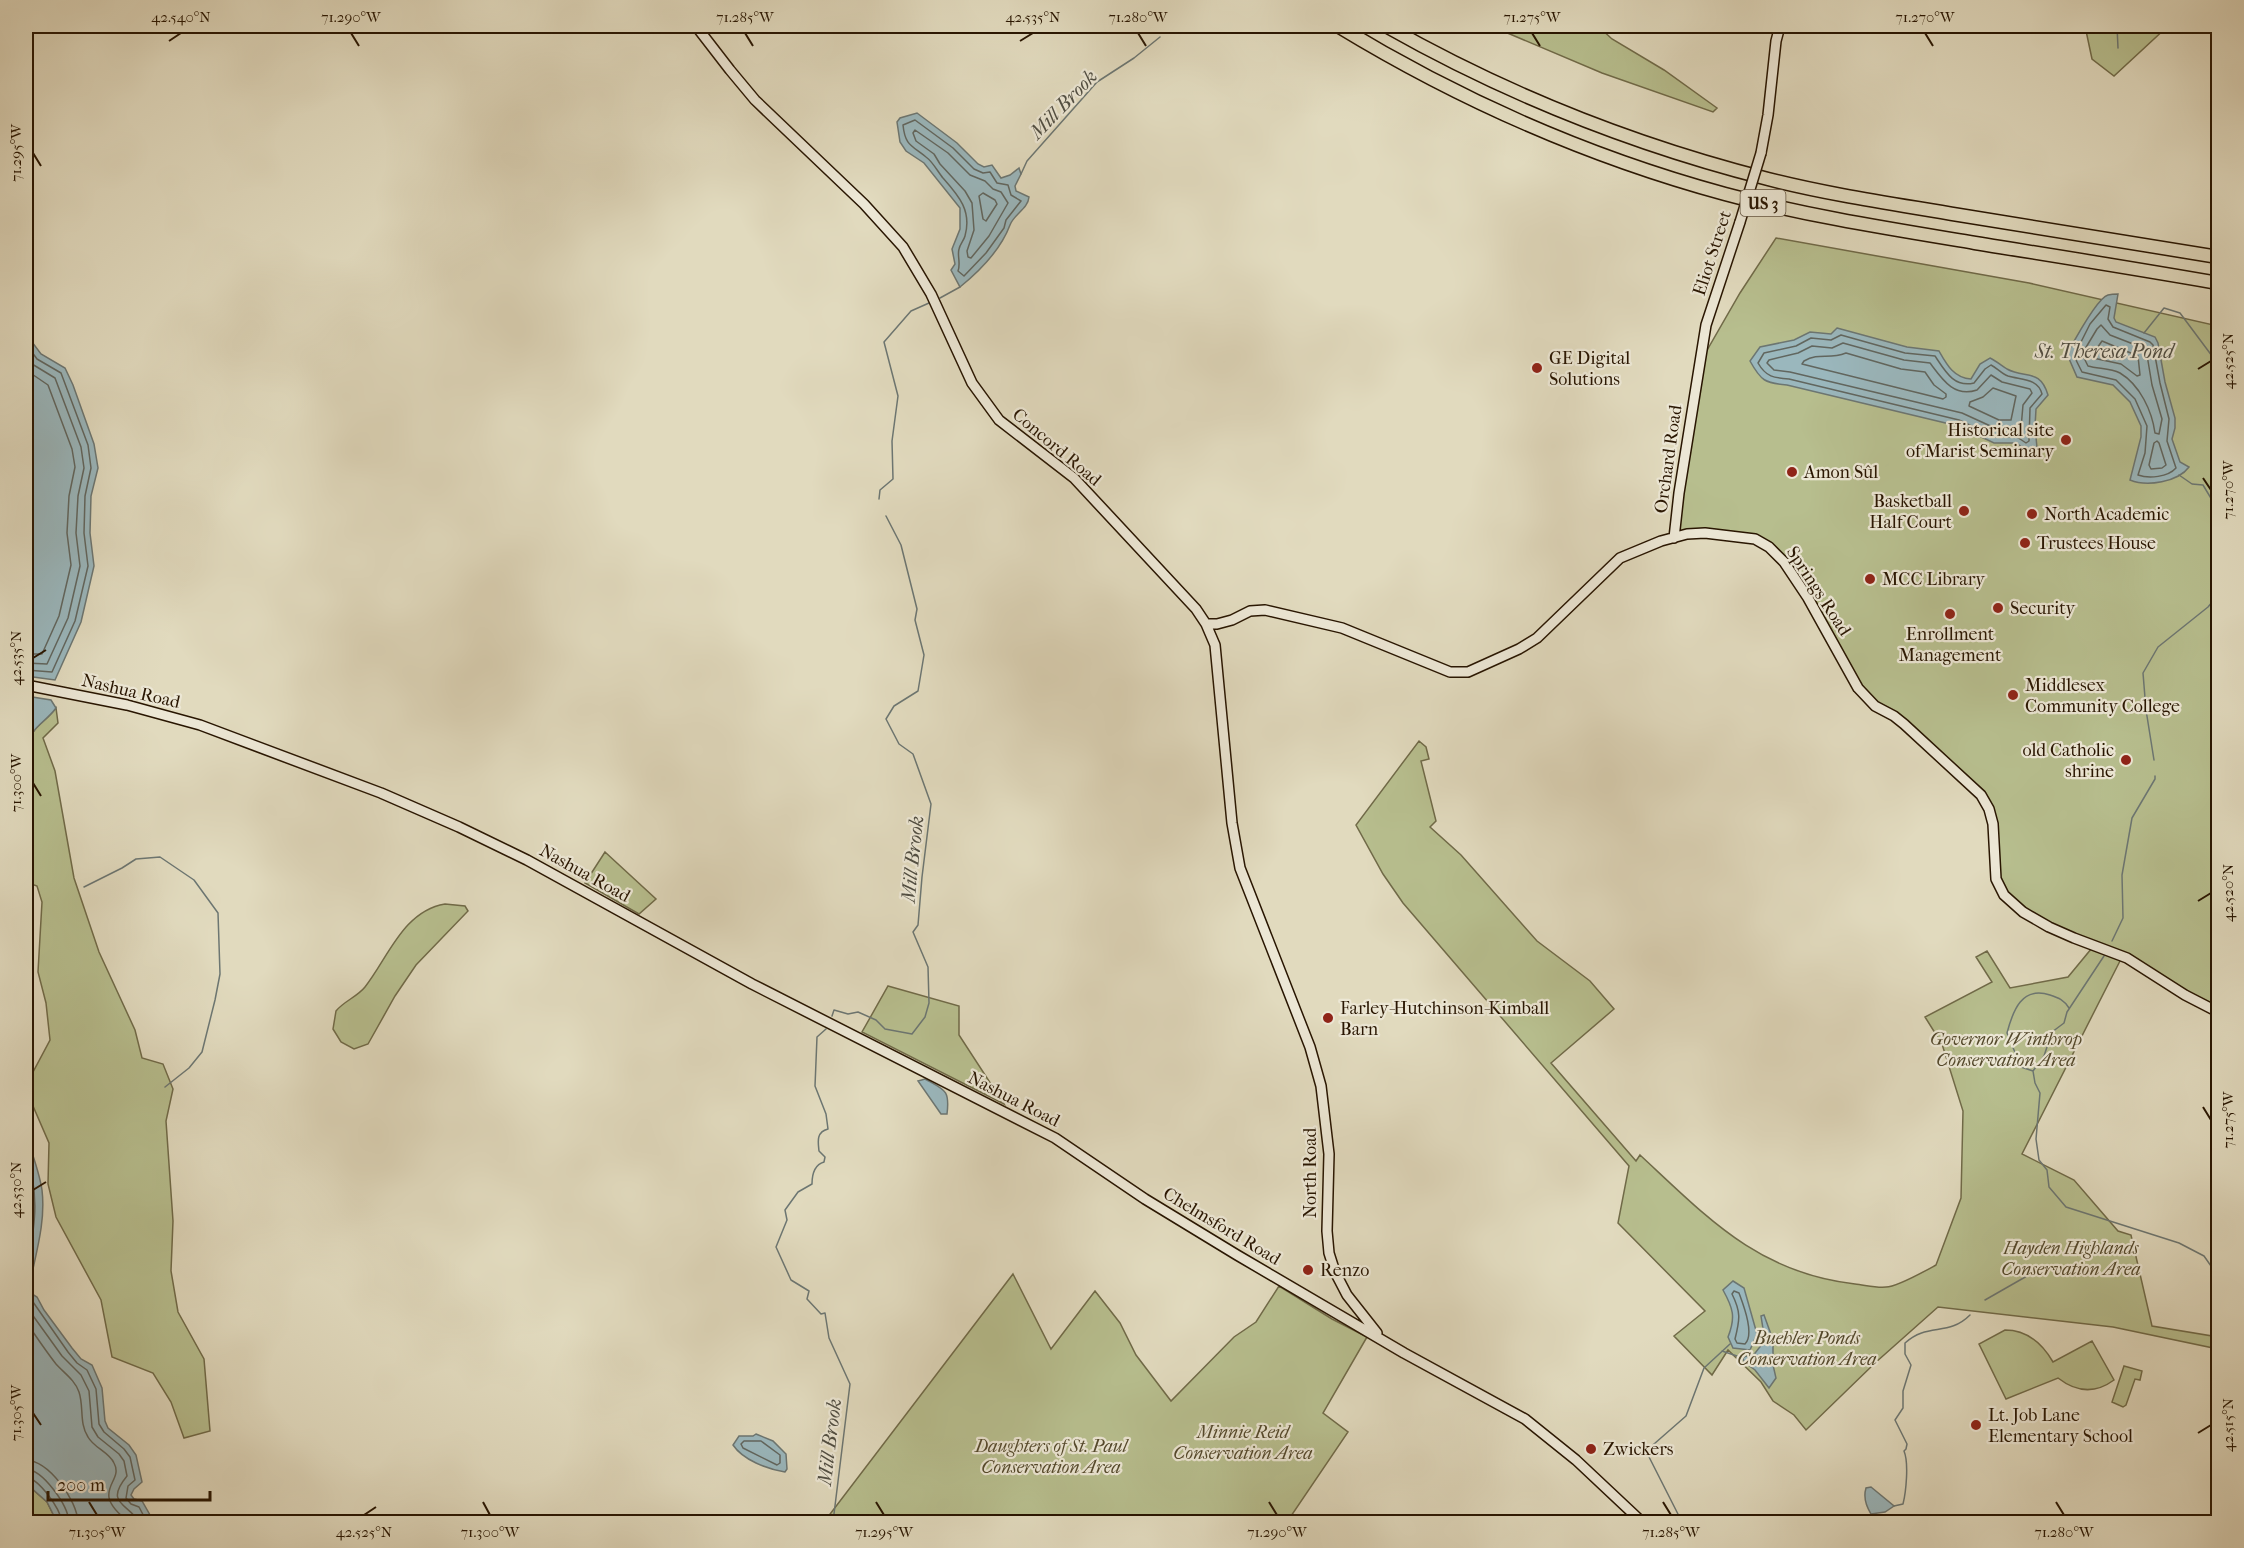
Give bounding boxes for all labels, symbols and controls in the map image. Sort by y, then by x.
text: 42.540°N [151,8,211,26]
text: 71.290°W [321,8,382,26]
text: 71.285°W [716,8,775,26]
text: 42.535°N [1006,8,1061,26]
text: 71.280°W [1108,8,1169,26]
text: 71.275°W [1503,8,1562,26]
text: 71.270°W [1896,8,1956,26]
water label: Mill Brook [1023,65,1102,145]
text: 71.295°W [7,123,25,182]
road number: US 3 [1740,190,1786,216]
street label: Eliot Street [1689,208,1736,298]
text: 42.525°N [2219,332,2237,389]
water label: St. Theresa Pond [2034,340,2176,363]
place label: GE Digital Solutions [1549,348,1630,390]
marker: GE Digital Solutions [1530,361,1544,375]
street label: Orchard Road [1650,403,1687,515]
street label: Concord Road [1008,404,1106,491]
place label: Historical site of Marist Seminary [1906,420,2055,462]
marker: Historical site of Marist Seminary [2059,433,2073,447]
text: 71.270°W [2219,459,2237,519]
place label: Amon Sûl [1803,462,1878,483]
marker: Amon Sûl [1785,465,1799,479]
place label: Basketball Half Court [1869,491,1953,533]
marker: Basketball Half Court [1957,504,1971,518]
place label: North Academic [2044,504,2169,525]
marker: North Academic [2025,507,2039,521]
place label: Trustees House [2037,533,2156,554]
marker: Trustees House [2018,536,2032,550]
street label: Springs Road [1782,543,1855,640]
place label: MCC Library [1882,569,1986,590]
marker: MCC Library [1863,572,1877,586]
place label: Security [2010,598,2077,619]
marker: Security [1991,601,2005,615]
marker: Enrollment Management [1943,607,1957,621]
place label: Enrollment Management [1899,624,2002,666]
text: 42.535°N [7,630,25,685]
street label: Nashua Road [80,670,182,713]
place label: Middlesex Community College [2025,675,2180,717]
marker: Middlesex Community College [2006,688,2020,702]
place label: old Catholic shrine [2023,740,2114,782]
text: 71.300°W [7,753,25,812]
marker: old Catholic shrine [2119,753,2133,767]
water label: Mill Brook [896,815,928,906]
street label: Nashua Road [536,840,634,907]
text: 42.520°N [2219,863,2237,922]
place label: Farley-Hutchinson-Kimball Barn [1340,998,1549,1040]
marker: Farley-Hutchinson-Kimball Barn [1321,1011,1335,1025]
park label: Governor Winthrop Conservation Area [1930,1029,2082,1071]
street label: Nashua Road [964,1067,1063,1132]
text: 71.275°W [2219,1090,2237,1149]
street label: North Road [1300,1128,1321,1218]
text: 42.530°N [7,1161,25,1218]
street label: Chelmsford Road [1159,1183,1284,1270]
park label: Hayden Highlands Conservation Area [2001,1238,2141,1280]
place label: Renzo [1320,1260,1369,1281]
marker: Renzo [1301,1263,1315,1277]
park label: Buehler Ponds Conservation Area [1737,1328,1877,1370]
text: 71.305°W [7,1383,25,1441]
water label: Mill Brook [813,1397,846,1489]
text: 42.515°N [2219,1397,2237,1452]
place label: Lt. Job Lane Elementary School [1988,1405,2133,1447]
marker: Lt. Job Lane Elementary School [1969,1418,1983,1432]
park label: Minnie Reid Conservation Area [1173,1422,1313,1464]
park label: Daughters of St. Paul Conservation Area [974,1436,1130,1478]
place label: Zwickers [1603,1439,1674,1460]
marker: Zwickers [1584,1442,1598,1456]
scale bar [48,1464,210,1502]
text: 200 m [57,1475,105,1496]
text: 71.305°W [69,1523,127,1541]
text: 42.525°N [336,1523,393,1541]
text: 71.300°W [461,1523,520,1541]
text: 71.295°W [855,1523,914,1541]
text: 71.290°W [1247,1523,1308,1541]
text: 71.285°W [1642,1523,1701,1541]
text: 71.280°W [2034,1523,2095,1541]

